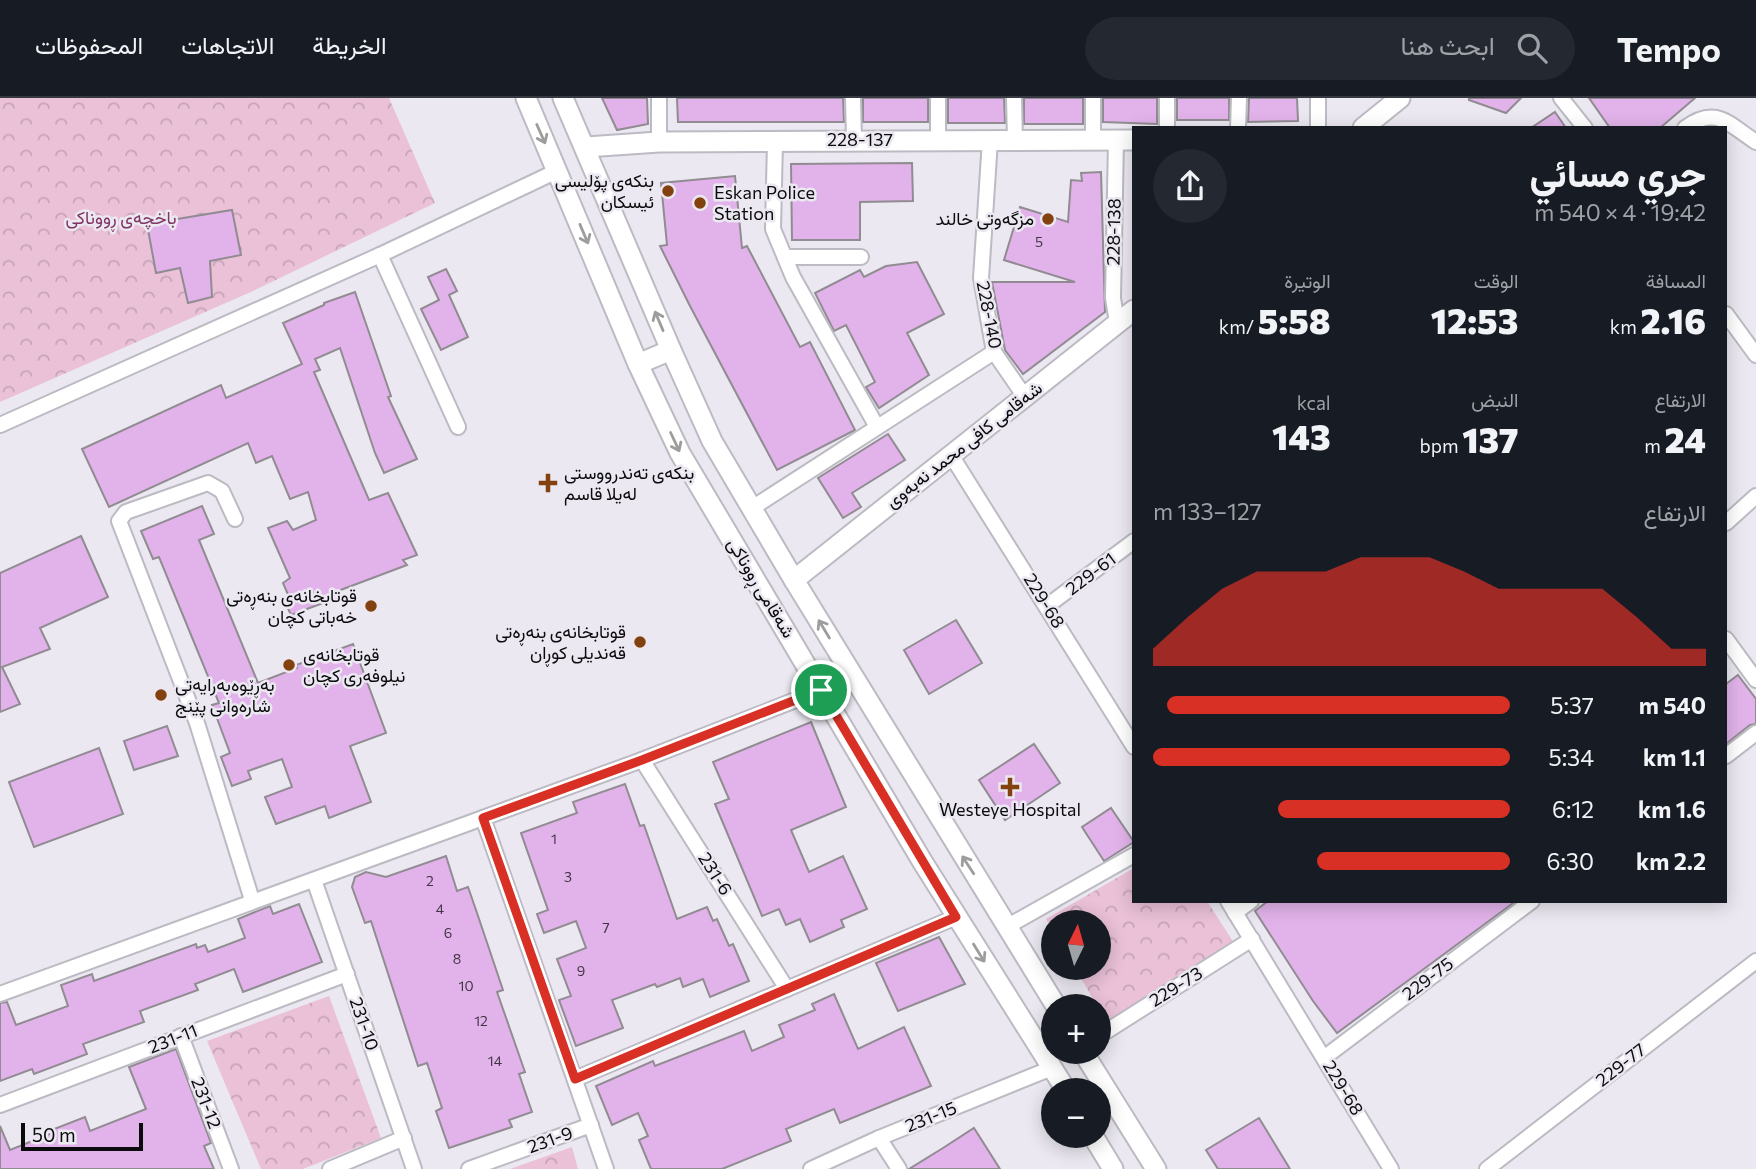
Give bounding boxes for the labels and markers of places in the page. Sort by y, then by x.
place label: بنکەی پۆلیسی ئیسکان [555,169,654,212]
place label: Eskan Police Station [714,181,815,224]
marker: بنکەی پۆلیسی ئیسکان [660,183,676,199]
marker: Eskan Police Station [692,195,708,211]
place label: مزگەوتی خالند [936,207,1034,230]
marker: مزگەوتی خالند [1040,211,1056,227]
place label: بنکەی تەندرووستی لەیلا قاسم [564,461,694,506]
marker: بنکەی تەندرووستی لەیلا قاسم [538,473,558,493]
place label: قوتابخانەی بنەڕەتی خەباتی کچان [226,584,357,629]
marker: قوتابخانەی بنەڕەتی خەباتی کچان [363,598,379,614]
place label: قوتابخانەی بنەڕەتی قەندیلی کوڕان [495,620,626,667]
marker: قوتابخانەی بنەڕەتی قەندیلی کوڕان [632,634,648,650]
place label: قوتابخانەی نیلوفەری کچان [303,643,405,688]
marker: قوتابخانەی نیلوفەری کچان [281,657,297,673]
pin [791,660,851,720]
place label: بەڕێوەبەرایەتی شارەوانی پێنج [175,673,275,718]
marker: بەڕێوەبەرایەتی شارەوانی پێنج [153,687,169,703]
marker: Westeye Hospital [1000,777,1020,797]
place label: Westeye Hospital [939,798,1081,820]

